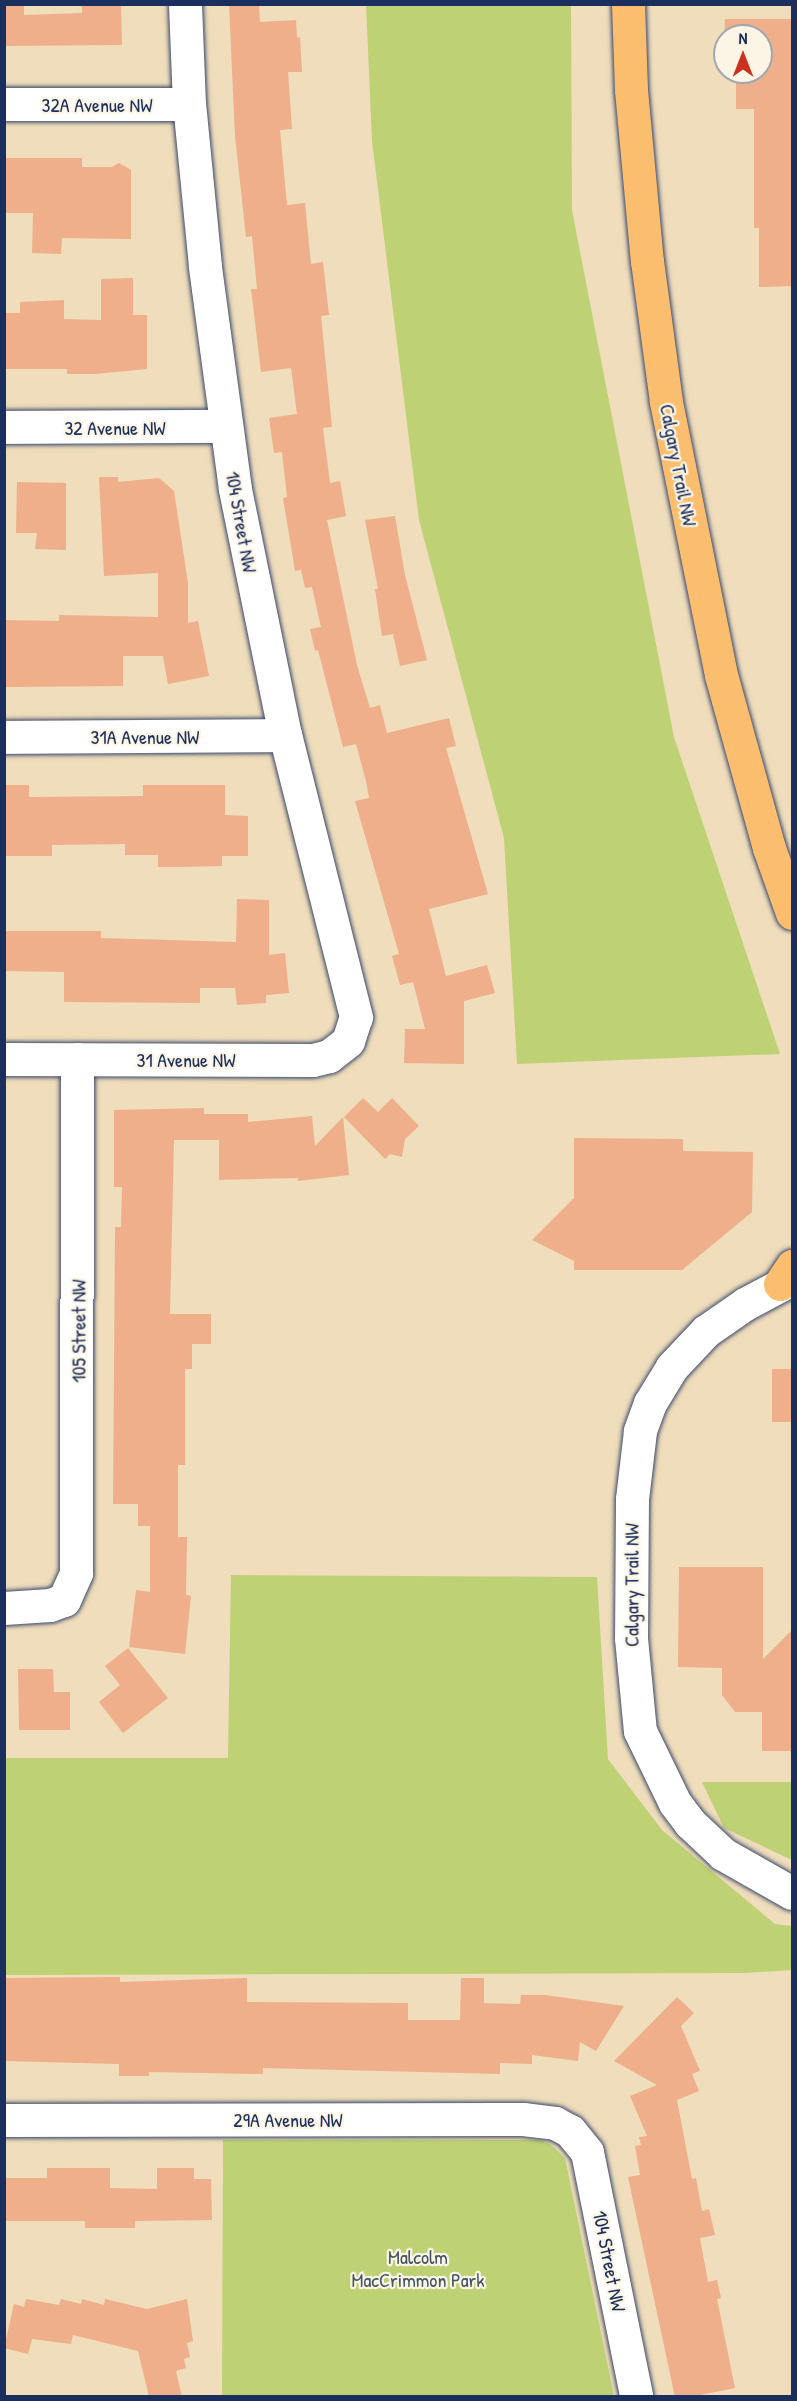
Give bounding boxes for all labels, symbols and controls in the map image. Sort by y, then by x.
north arrow [713,24,773,84]
text: N [739,27,747,49]
street label: 32A Avenue NW [42,92,152,116]
street label: Calgary Trail NW [655,402,703,528]
street label: 32 Avenue NW [64,415,166,439]
street label: 104 Street NW [221,469,263,575]
street label: 31A Avenue NW [91,724,199,748]
street label: 31 Avenue NW [136,1047,236,1071]
street label: 105 Street NW [66,1279,90,1383]
street label: Calgary Trail NW [619,1523,643,1647]
street label: 29A Avenue NW [233,2107,343,2131]
street label: 104 Street NW [588,2208,632,2314]
park label: Malcolm MacCrimmon Park [352,2245,484,2292]

